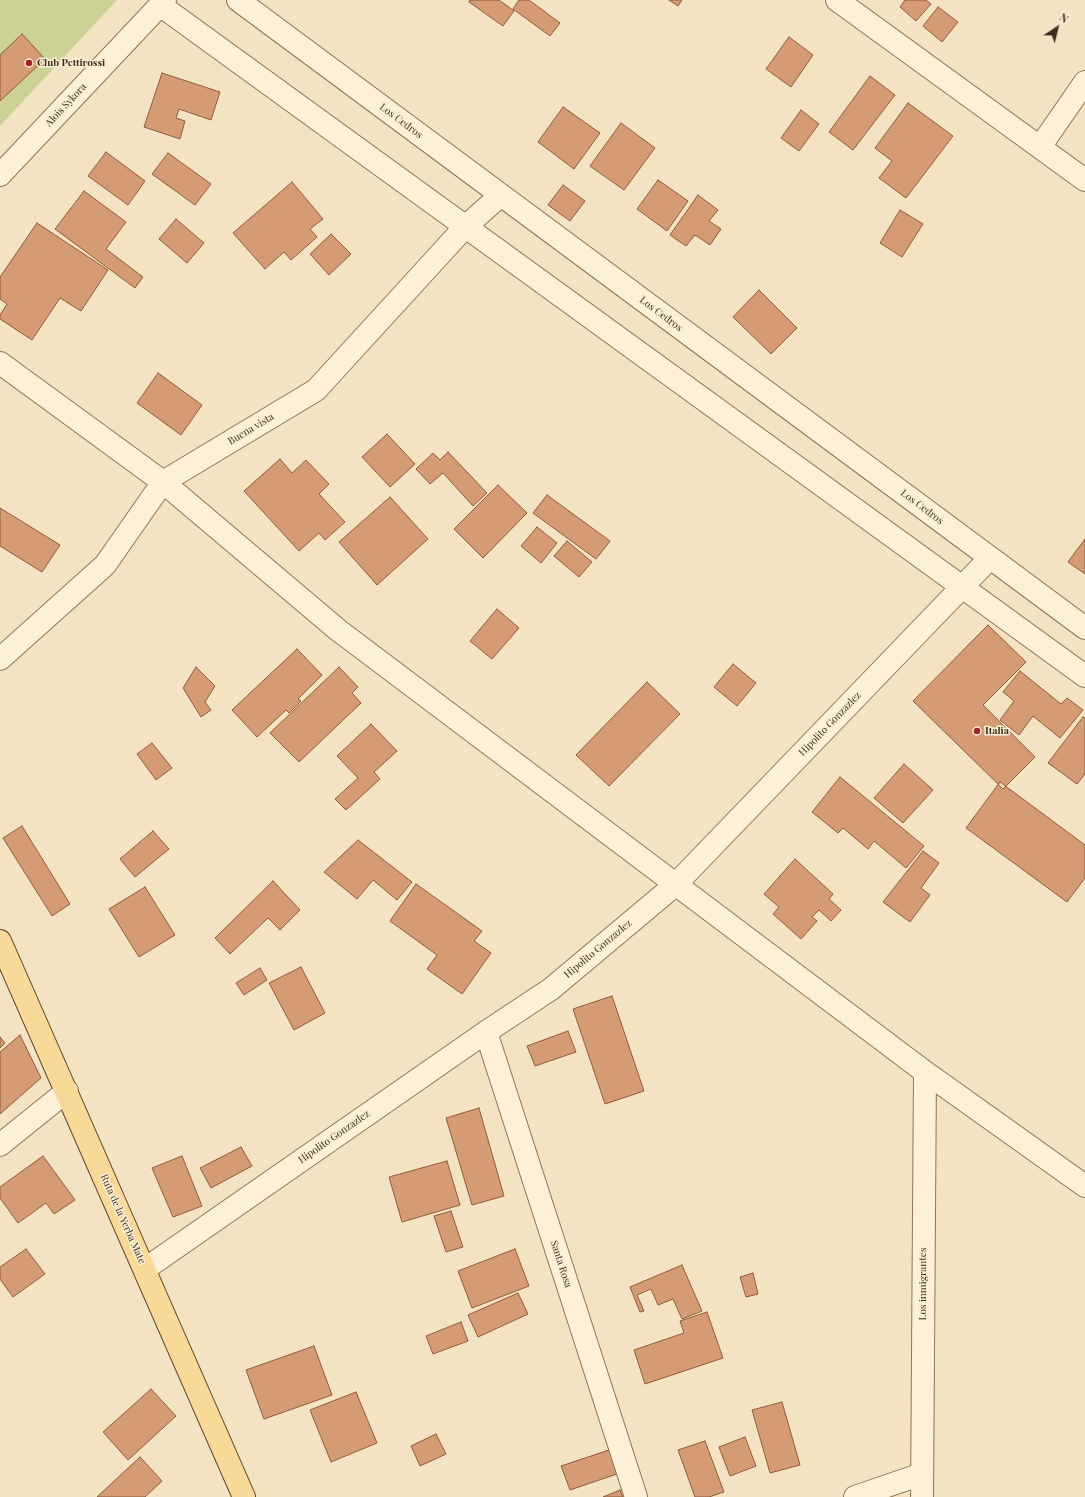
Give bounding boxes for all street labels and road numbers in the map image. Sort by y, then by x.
street label: Alois Sykora [43,81,89,129]
street label: Los Cedros [377,101,425,141]
street label: Los Cedros [637,294,685,334]
street label: Buena vista [226,411,276,447]
street label: Los Cedros [898,487,946,527]
street label: Hipolito Gonzazlez [796,689,864,759]
street label: Hipolito Gonzazlez [562,917,634,981]
street label: Hipolito Gonzazlez [296,1108,372,1166]
street label: Ruta de la Yerba Mate [98,1172,148,1266]
street label: Santa Rosa [548,1239,574,1289]
street label: Los inmigrantes [917,1248,929,1320]

